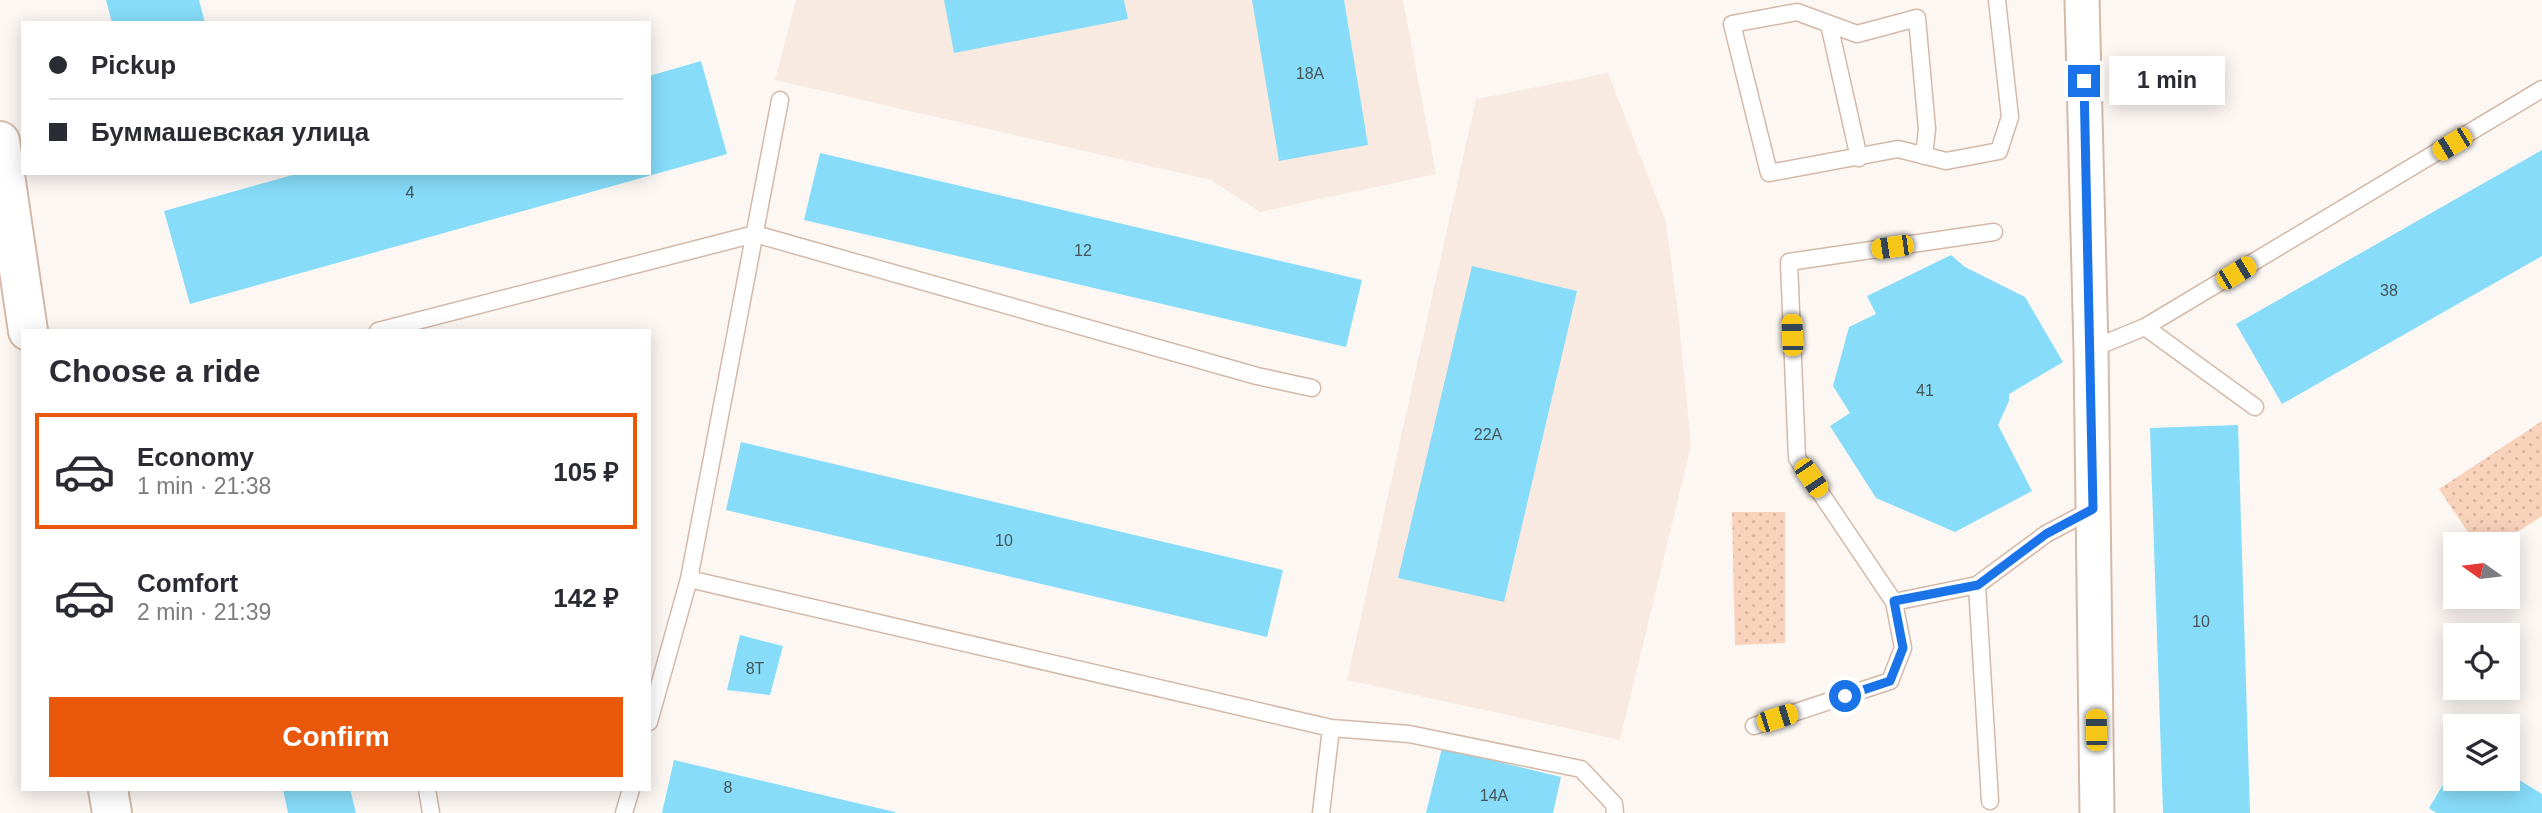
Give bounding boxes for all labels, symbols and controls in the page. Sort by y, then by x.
text: Pickup [91,50,176,80]
callout: 1 min [2108,56,2224,106]
house number: 18А [1296,65,1325,82]
route end [2068,65,2100,97]
text: 1 min [2137,67,2197,93]
text: Буммашевская улица [91,117,369,147]
car [2429,124,2476,164]
house number: 4 [406,184,415,201]
car [1870,234,1915,260]
house number: 12 [1074,242,1092,259]
car [2213,253,2260,293]
house number: 38 [2380,282,2398,299]
car [1781,314,1804,356]
text: Choose a ride [49,353,261,389]
house number: 41 [1916,382,1934,399]
house number: 22А [1474,426,1503,443]
icon: car [53,440,116,503]
text: Economy [137,442,254,472]
car [1791,455,1832,501]
text: 105 ₽ [553,457,619,487]
text: 1 min · 21:38 [137,473,271,499]
house number: 10 [995,532,1013,549]
north arrow [2443,532,2520,609]
map controls [2443,532,2520,791]
icon: car [53,566,116,629]
text: Comfort [137,568,238,598]
text: 142 ₽ [553,583,619,613]
text: 2 min · 21:39 [137,599,271,625]
house number: 10 [2192,613,2210,630]
button: locate [2443,623,2520,700]
house number: 8Т [746,660,765,677]
route start [1829,680,1861,712]
button: Confirm [49,697,623,777]
car [1754,702,1801,734]
car [2086,709,2107,751]
button: layers [2443,714,2520,791]
house number: 8 [724,779,733,796]
house number: 14А [1480,787,1509,804]

